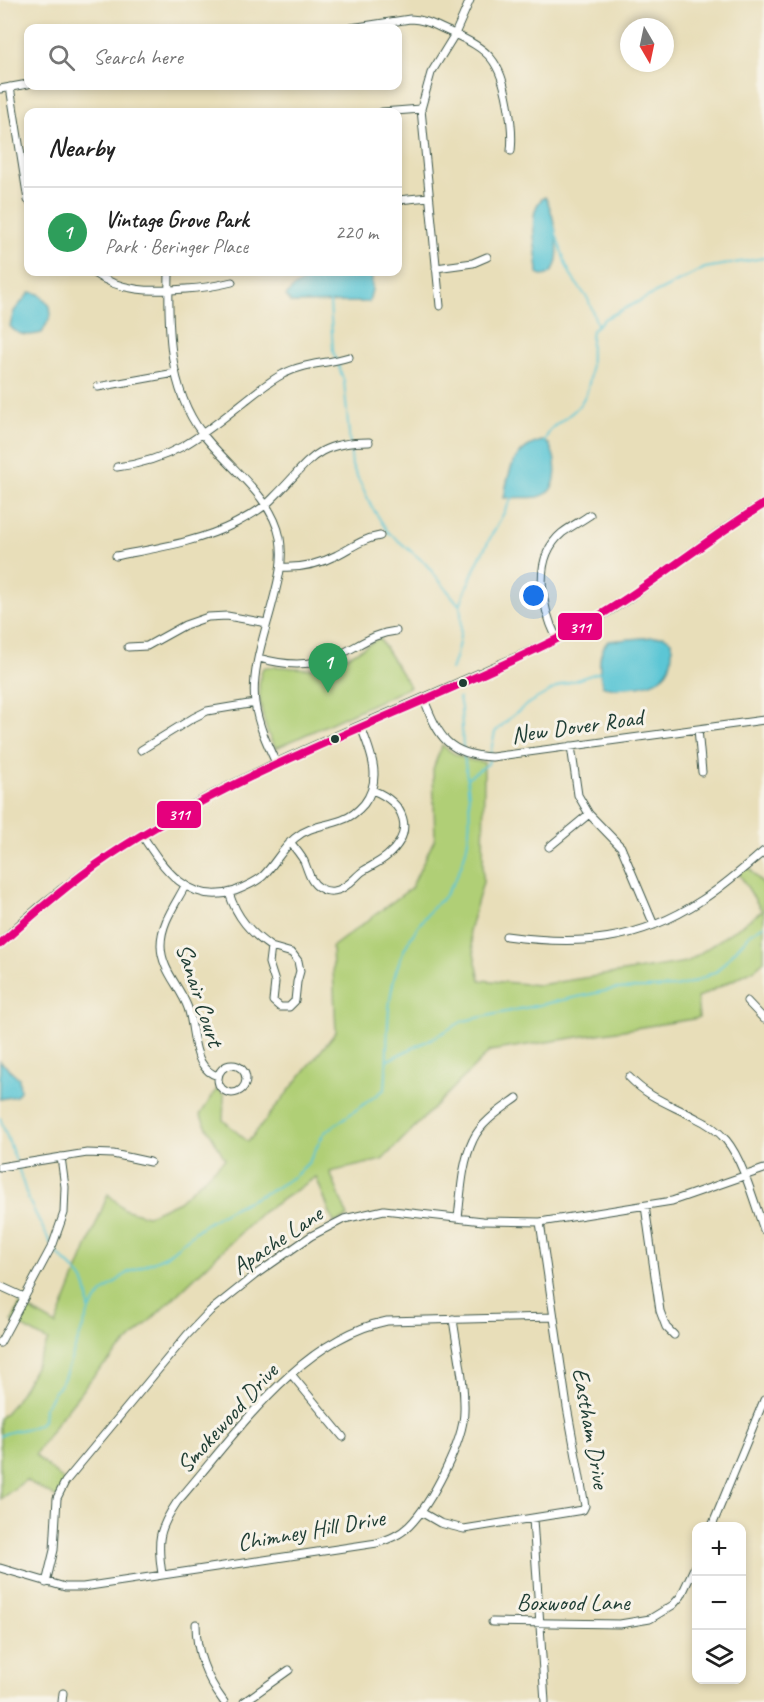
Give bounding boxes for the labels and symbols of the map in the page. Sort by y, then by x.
north arrow [620,18,674,72]
your location [519,581,548,610]
line badge: 311 [557,612,603,641]
text: 311 [569,618,593,638]
pin: 1 [308,644,348,693]
unlabelled marker [457,677,469,689]
street label: New Dover Road [509,701,648,750]
unlabelled marker [329,733,341,745]
line badge: 311 [156,800,202,829]
text: 311 [168,805,192,825]
street label: Sanair Court [169,940,231,1052]
street label: Apache Lane [226,1197,330,1281]
street label: Smokewood Drive [170,1355,286,1479]
street label: Eastham Drive [566,1365,617,1493]
street label: Chimney Hill Drive [235,1502,389,1558]
street label: Boxwood Lane [516,1587,632,1617]

